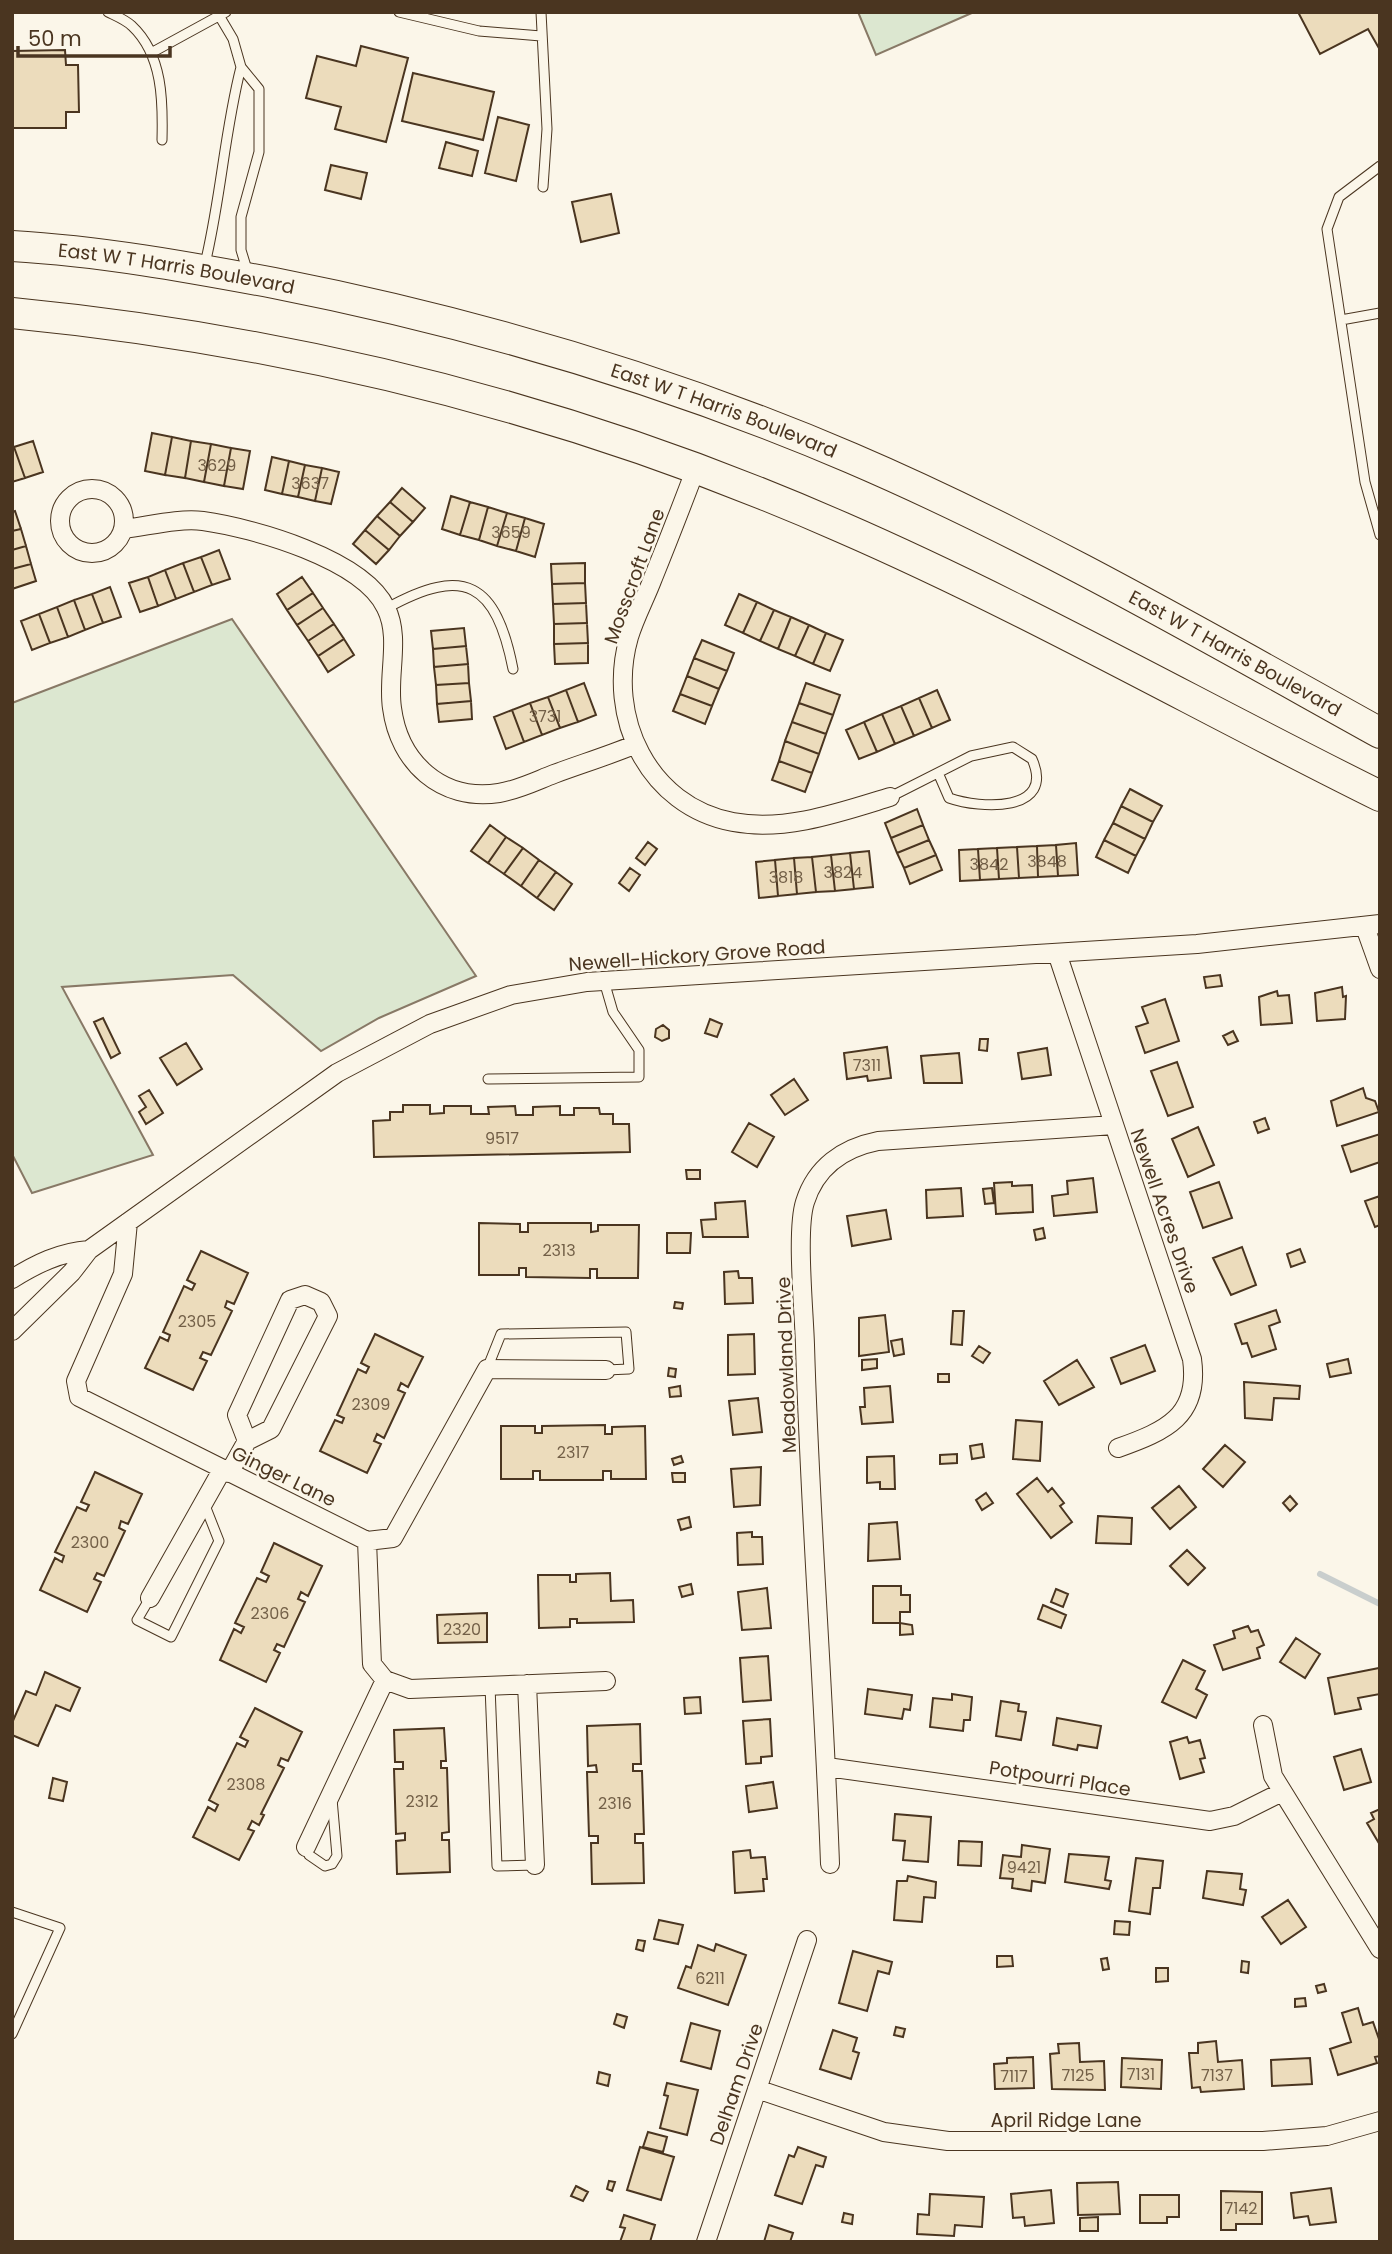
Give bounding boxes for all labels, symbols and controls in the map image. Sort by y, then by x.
scale bar [18,14,170,58]
text: 50 m [28,24,82,53]
street label: East W T Harris Boulevard [57,237,297,301]
street label: East W T Harris Boulevard [607,357,841,465]
house number: 3629 [198,454,236,477]
house number: 3637 [291,472,329,495]
street label: Mosscroft Lane [597,505,672,648]
house number: 3659 [491,521,531,544]
street label: East W T Harris Boulevard [1124,584,1347,723]
house number: 3731 [529,705,561,728]
house number: 3848 [1027,850,1067,873]
house number: 3842 [970,853,1008,876]
house number: 3824 [824,861,862,884]
house number: 3818 [769,866,803,889]
street label: Newell-Hickory Grove Road [568,933,826,978]
house number: 7311 [853,1054,881,1077]
street label: Newell Acres Drive [1124,1125,1205,1297]
house number: 9517 [485,1127,519,1150]
house number: 2313 [542,1239,576,1262]
street label: Meadowland Drive [770,1276,803,1454]
house number: 2305 [178,1310,216,1333]
house number: 2309 [352,1393,390,1416]
street label: Ginger Lane [227,1439,341,1513]
house number: 2317 [557,1441,590,1464]
house number: 2300 [71,1531,109,1554]
house number: 2306 [251,1602,289,1625]
house number: 2320 [443,1618,481,1641]
street label: Potpourri Place [987,1754,1133,1803]
house number: 2308 [227,1773,265,1796]
house number: 2312 [406,1790,438,1813]
house number: 2316 [598,1792,632,1815]
house number: 9421 [1007,1856,1041,1879]
house number: 6211 [695,1967,725,1990]
street label: Delham Drive [703,2020,770,2149]
house number: 7131 [1127,2063,1155,2086]
house number: 7125 [1061,2064,1095,2087]
house number: 7137 [1201,2064,1233,2087]
house number: 7117 [1000,2065,1028,2088]
street label: April Ridge Lane [991,2107,1141,2134]
house number: 7142 [1224,2197,1258,2220]

